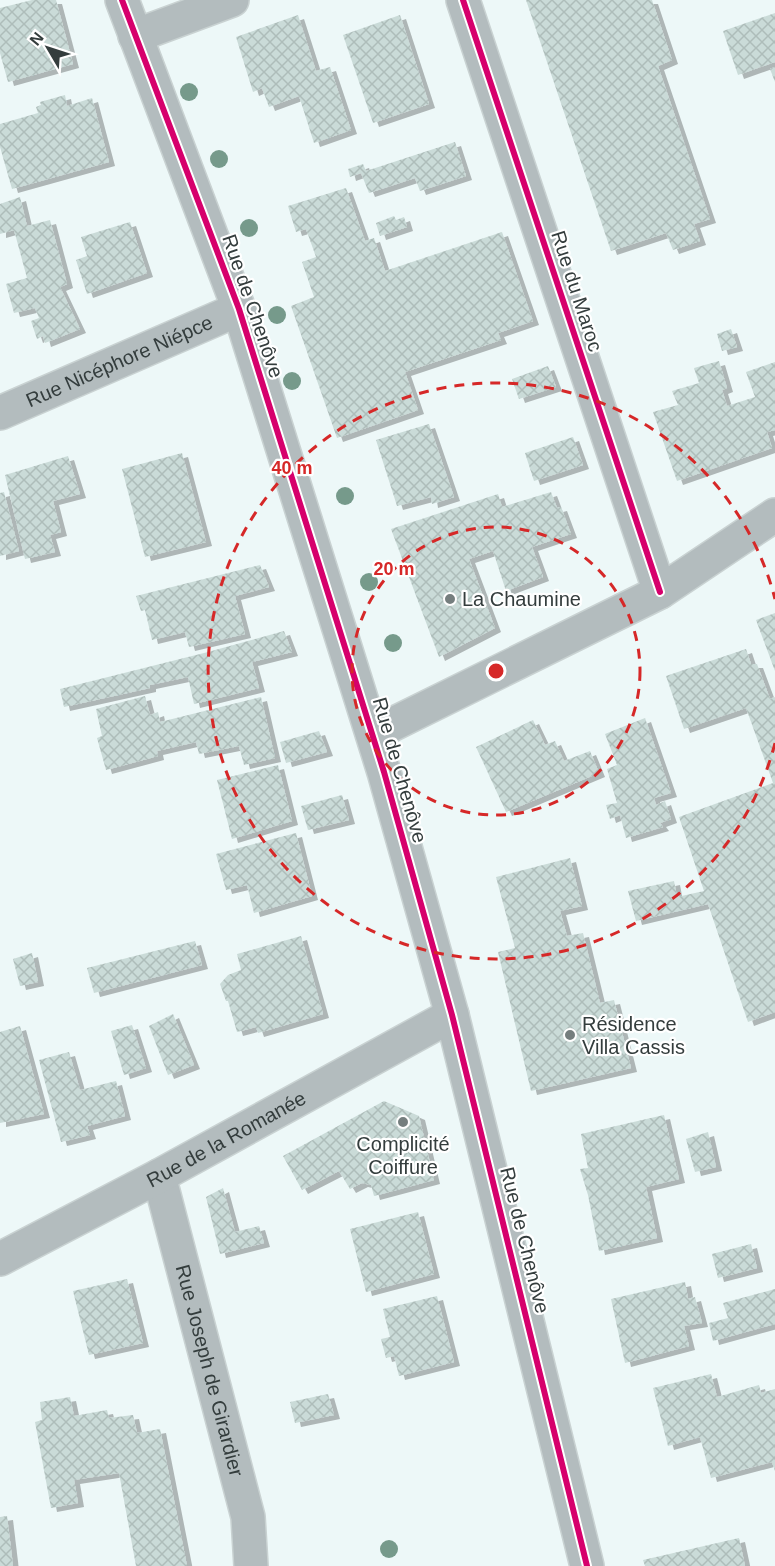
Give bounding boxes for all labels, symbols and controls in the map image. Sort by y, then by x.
north arrow [18,18,78,78]
text: N [26,29,47,49]
street label: Rue du Maroc [547,228,607,354]
street label: Rue de Chenôve [218,231,288,381]
street label: Rue Nicéphore Niépce [23,311,216,411]
text: 40 m [271,458,313,478]
text: 20 m [373,559,415,579]
place label: La Chaumine [462,588,581,610]
marker: La Chaumine [443,592,457,606]
centre of rings [486,661,506,681]
street label: Rue de Chenôve [369,695,431,845]
place label: Résidence Villa Cassis [582,1013,685,1058]
marker: Résidence Villa Cassis [563,1028,577,1042]
street label: Rue de la Romanée [143,1087,309,1191]
marker: Complicité Coiffure [396,1115,410,1129]
place label: Complicité Coiffure [356,1133,450,1178]
street label: Rue de Chenôve [496,1165,554,1315]
street label: Rue Joseph de Girardier [172,1262,248,1479]

